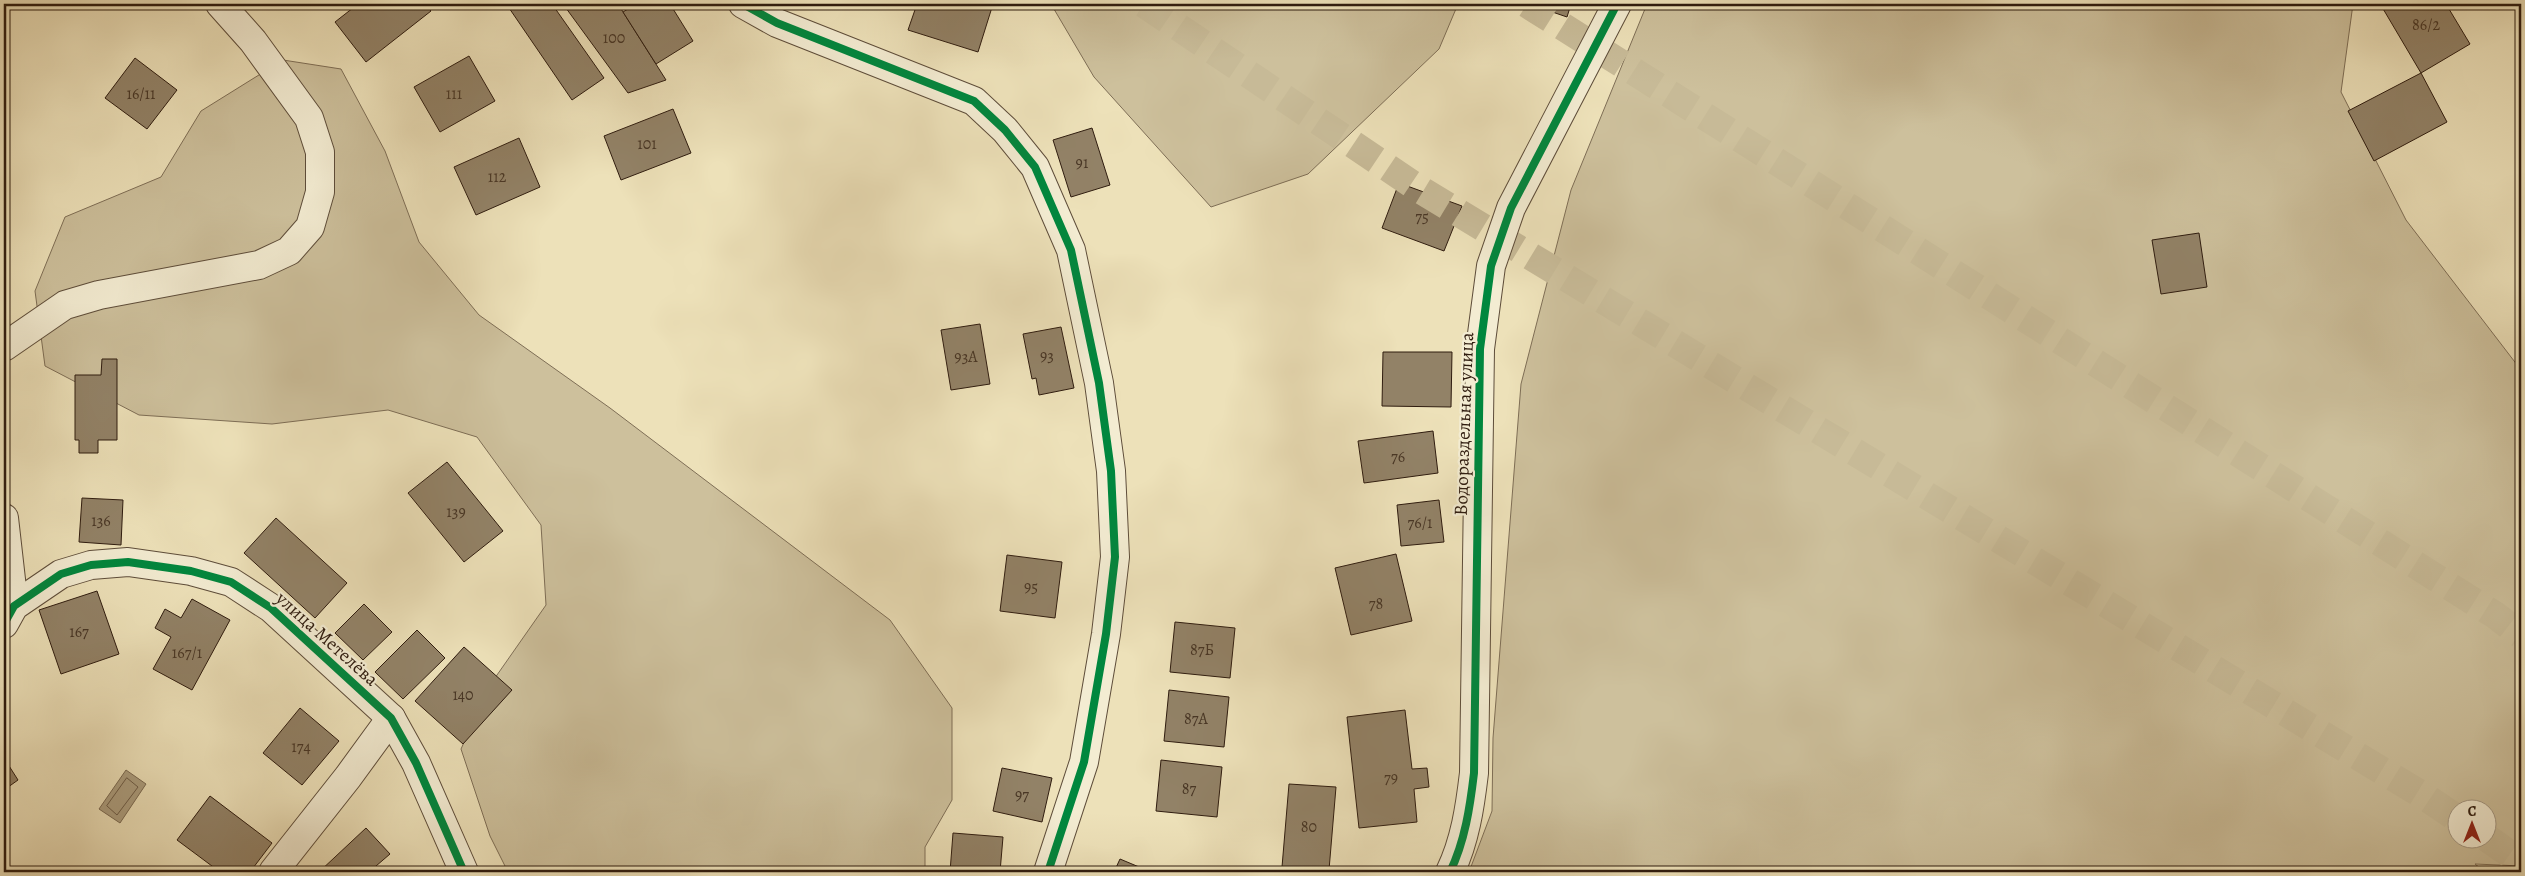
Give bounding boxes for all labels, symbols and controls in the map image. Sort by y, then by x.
house number: 86/2 [2412,14,2440,36]
house number: 100 [603,27,625,49]
house number: 16/11 [126,83,156,105]
house number: 111 [446,83,463,105]
house number: 101 [637,133,657,155]
house number: 91 [1076,152,1089,174]
house number: 112 [488,166,507,188]
house number: 75 [1415,206,1429,228]
street label: Водораздельная улица [1448,332,1480,516]
house number: 93 [1040,345,1054,367]
house number: 93А [954,346,978,368]
house number: 76 [1391,446,1405,468]
house number: 139 [446,501,466,523]
house number: 136 [91,510,111,532]
house number: 76/1 [1408,512,1433,534]
house number: 95 [1024,576,1038,598]
street label: улица Метелёва [269,585,384,692]
house number: 78 [1369,593,1383,615]
house number: 167 [69,621,89,643]
house number: 87Б [1190,639,1214,661]
house number: 167/1 [172,642,203,664]
house number: 140 [452,684,474,706]
house number: 87А [1184,708,1209,730]
house number: 174 [291,736,311,758]
house number: 79 [1384,767,1398,789]
house number: 87 [1182,778,1197,800]
house number: 97 [1015,784,1029,806]
north arrow [2448,798,2498,848]
text: С [2468,802,2477,821]
house number: 80 [1301,816,1317,838]

